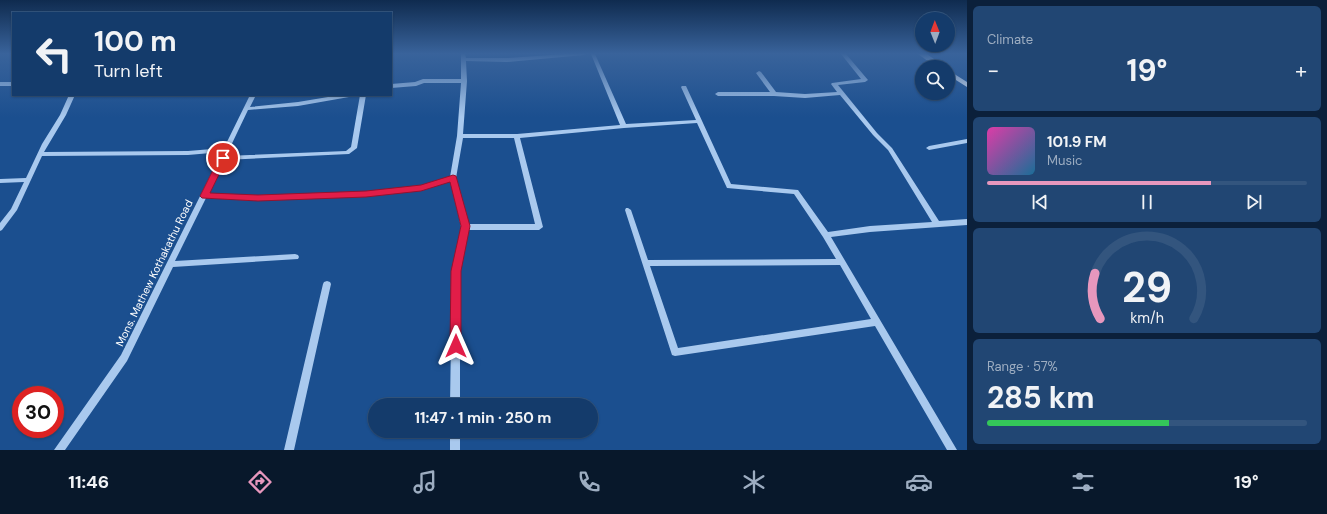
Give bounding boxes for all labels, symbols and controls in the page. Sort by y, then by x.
north arrow [915,12,955,52]
map controls [915,12,955,100]
text: 100 m [94,23,177,60]
icon: left [28,28,80,80]
text: Climate [987,31,1033,48]
text: 19° [1127,51,1167,90]
text: − [987,56,999,85]
text: + [1295,56,1307,85]
text: Turn left [94,59,163,83]
button: search [915,60,955,100]
text: 101.9 FM [1047,132,1107,152]
pin [206,141,240,175]
icon: arrive [212,147,234,169]
text: Music [1047,152,1082,169]
icon: previous [1029,191,1051,213]
icon: pause [1136,191,1158,213]
icon: next [1243,191,1265,213]
street label: Mons. Mathew Kothakathu Road [112,197,196,349]
text: 29 [1122,260,1172,314]
text: km/h [1130,308,1164,326]
position arrow [435,325,477,367]
text: Range · 57% [987,358,1058,375]
text: 285 km [987,378,1094,417]
speed limit sign: 30 [12,386,64,438]
text: 11:47 · 1 min · 250 m [415,408,551,428]
icon: directions [246,468,274,496]
icon: music [411,468,439,496]
icon: phone [575,468,603,496]
icon: climate [740,468,768,496]
icon: car [905,468,933,496]
icon: filters [1069,468,1097,496]
text: 11:46 [68,470,109,494]
text: 19° [1234,470,1259,494]

